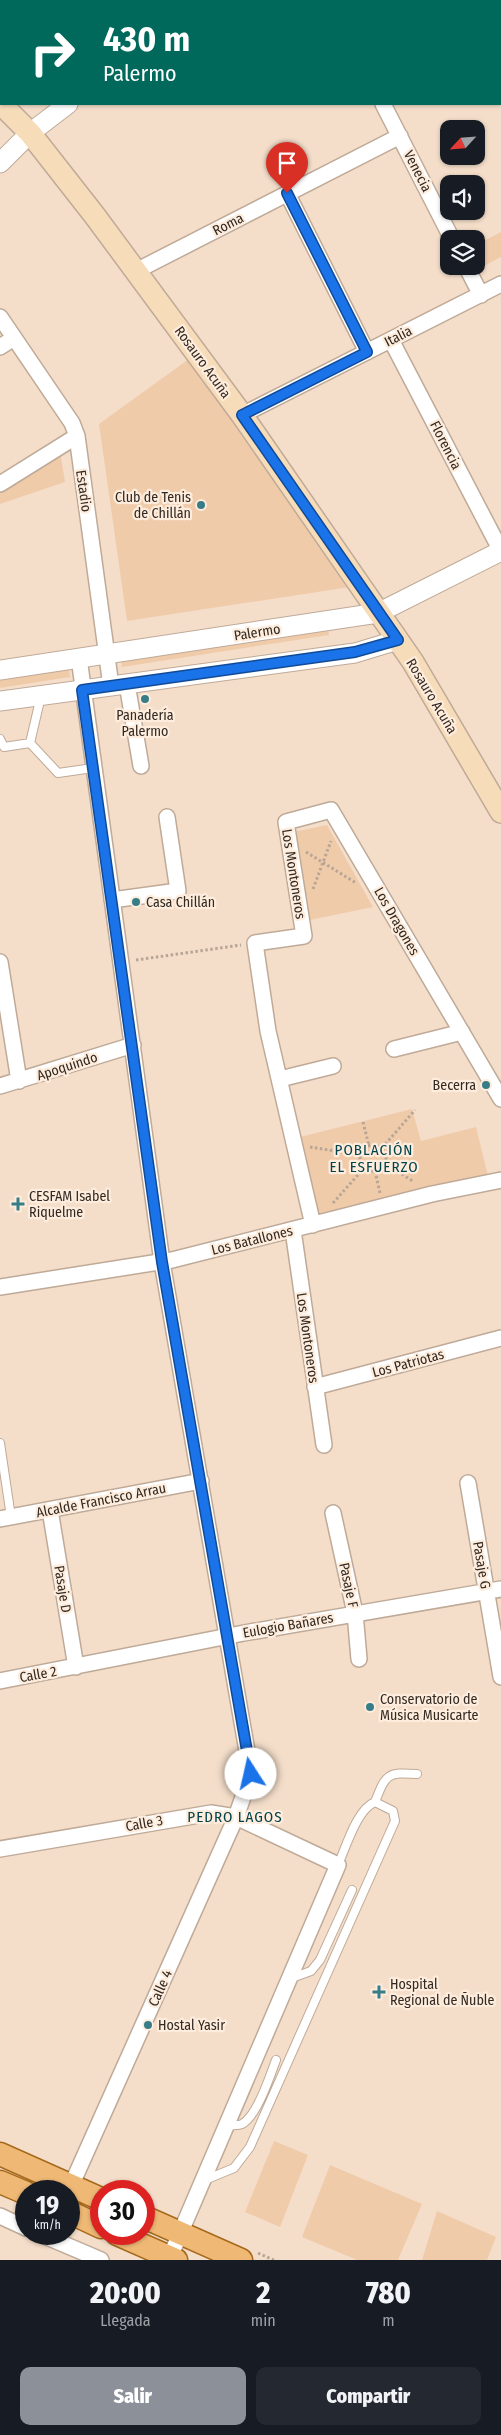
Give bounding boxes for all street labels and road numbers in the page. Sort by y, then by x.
street label: Venecia [400,148,435,195]
street label: Roma [210,209,247,239]
street label: Italia [381,322,415,351]
street label: Rosauro Acuña [171,323,234,402]
street label: Florencia [426,418,465,472]
street label: Estadio [72,469,95,513]
street label: Palermo [233,620,282,645]
street label: Rosauro Acuña [402,656,461,737]
street label: Los Montoneros [278,828,309,920]
street label: Los Dragones [370,884,423,958]
street label: Apoquindo [35,1049,100,1084]
street label: Los Batallones [210,1222,295,1259]
street label: Los Montoneros [293,1292,322,1384]
street label: Los Patriotas [370,1346,446,1381]
street label: Alcalde Francisco Arrau [35,1480,168,1521]
street label: Pasaje G [469,1540,494,1590]
street label: Pasaje F [335,1561,362,1609]
street label: Pasaje D [50,1564,75,1614]
street label: Eulogio Bañares [242,1609,335,1642]
street label: Calle 2 [18,1663,58,1686]
street label: Calle 3 [124,1812,164,1835]
street label: Calle 4 [145,1967,176,2009]

